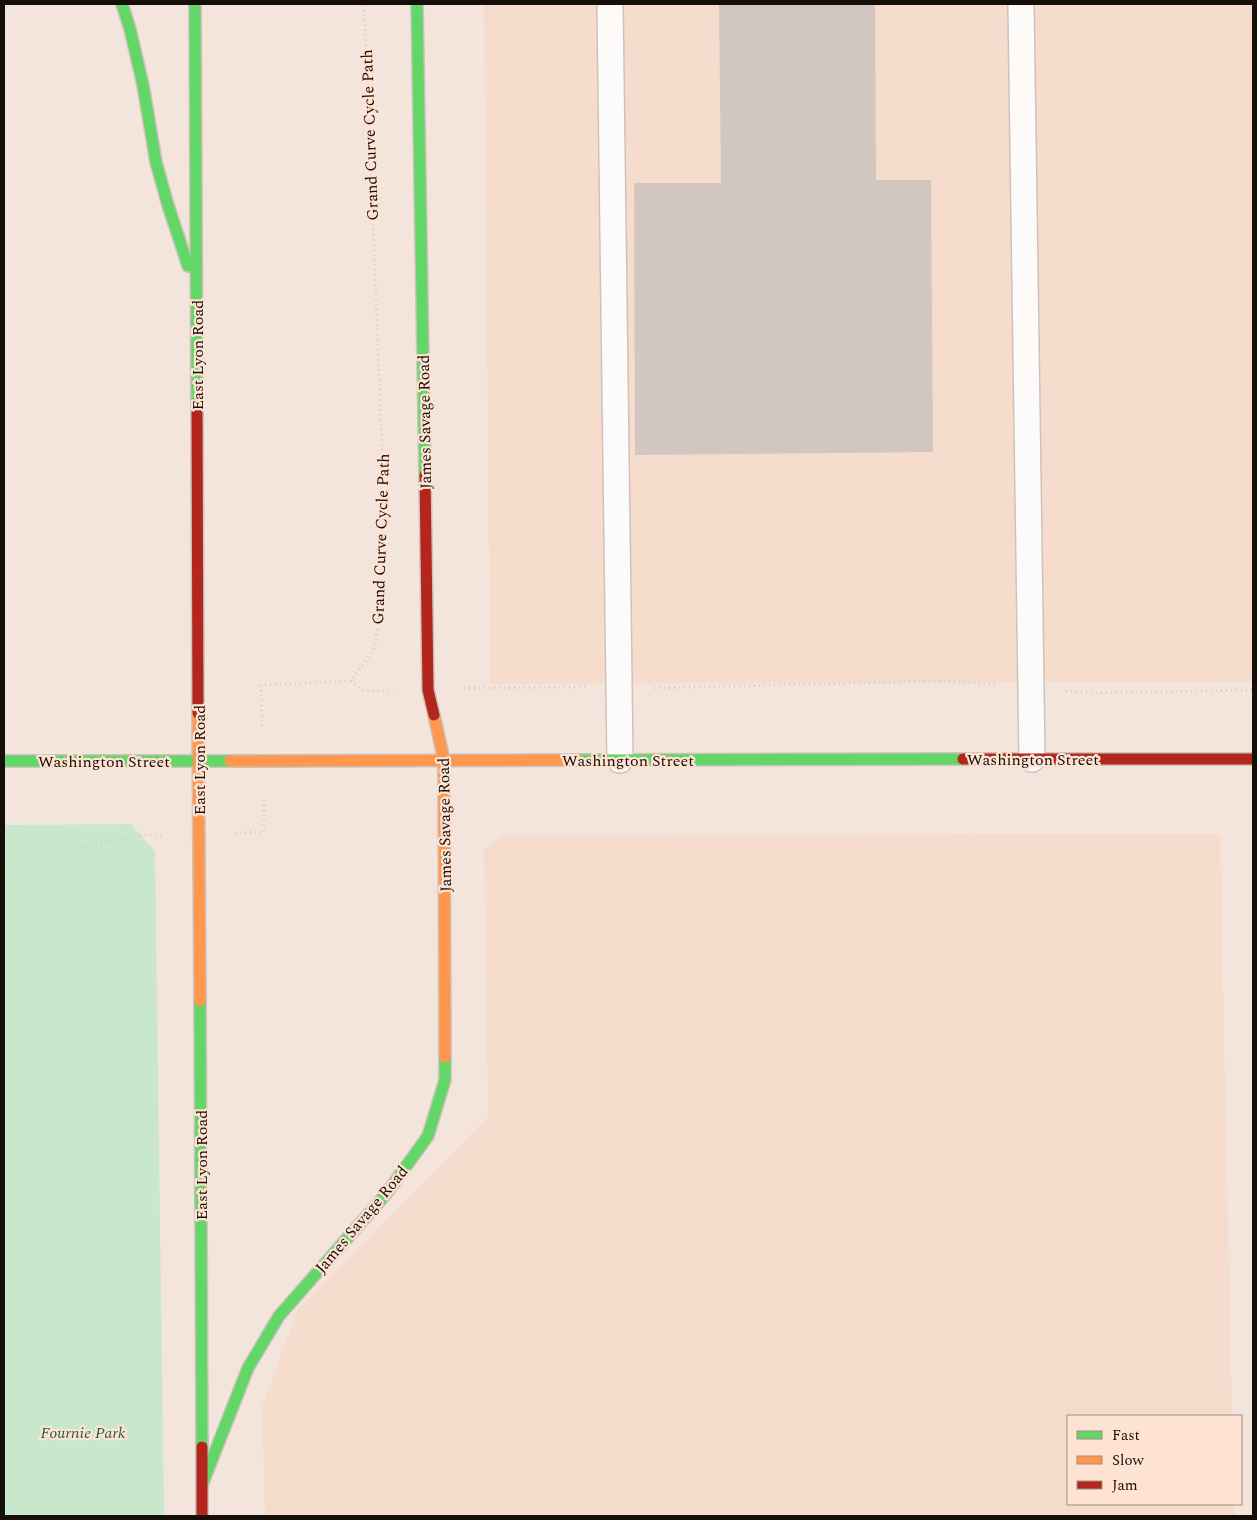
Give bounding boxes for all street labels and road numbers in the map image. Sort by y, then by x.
street label: Grand Curve Cycle Path [355,49,385,221]
street label: East Lyon Road [186,300,210,410]
street label: James Savage Road [412,355,438,489]
street label: Grand Curve Cycle Path [366,453,396,625]
street label: East Lyon Road [188,705,212,815]
street label: Washington Street [967,748,1099,772]
street label: Washington Street [562,749,694,773]
street label: Washington Street [38,750,170,774]
street label: James Savage Road [432,758,458,892]
street label: East Lyon Road [190,1110,214,1220]
street label: James Savage Road [309,1160,414,1279]

